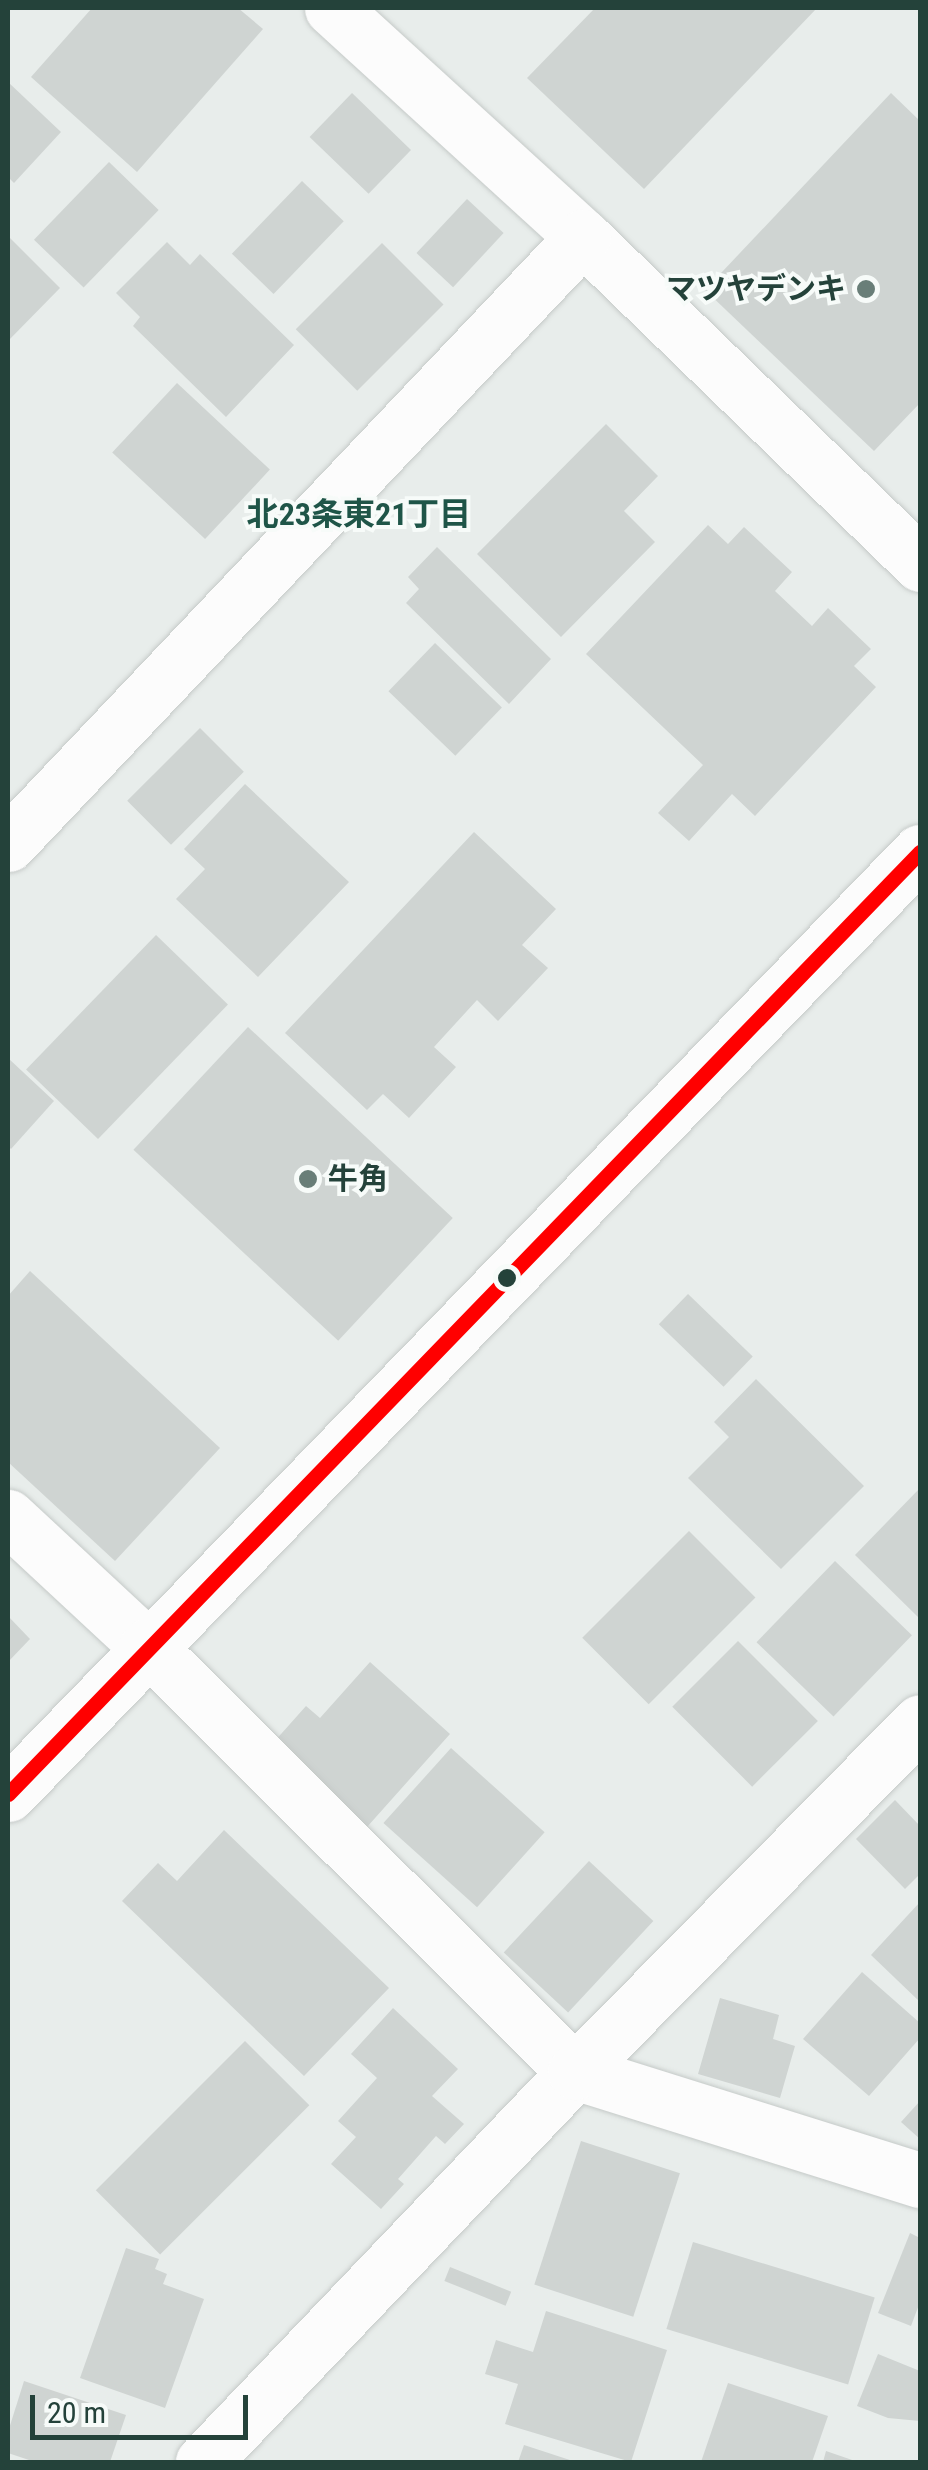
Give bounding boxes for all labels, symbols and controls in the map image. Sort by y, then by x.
place label: マツヤデンキ [666,271,846,307]
marker: マツヤデンキ [855,278,877,300]
district label: 北23条東21丁目 [247,495,471,533]
place label: 牛角 [328,1161,388,1197]
marker: 牛角 [297,1168,319,1190]
unlabelled marker [497,1268,517,1288]
scale bar [35,2375,252,2437]
text: 20 m [47,2395,106,2430]

